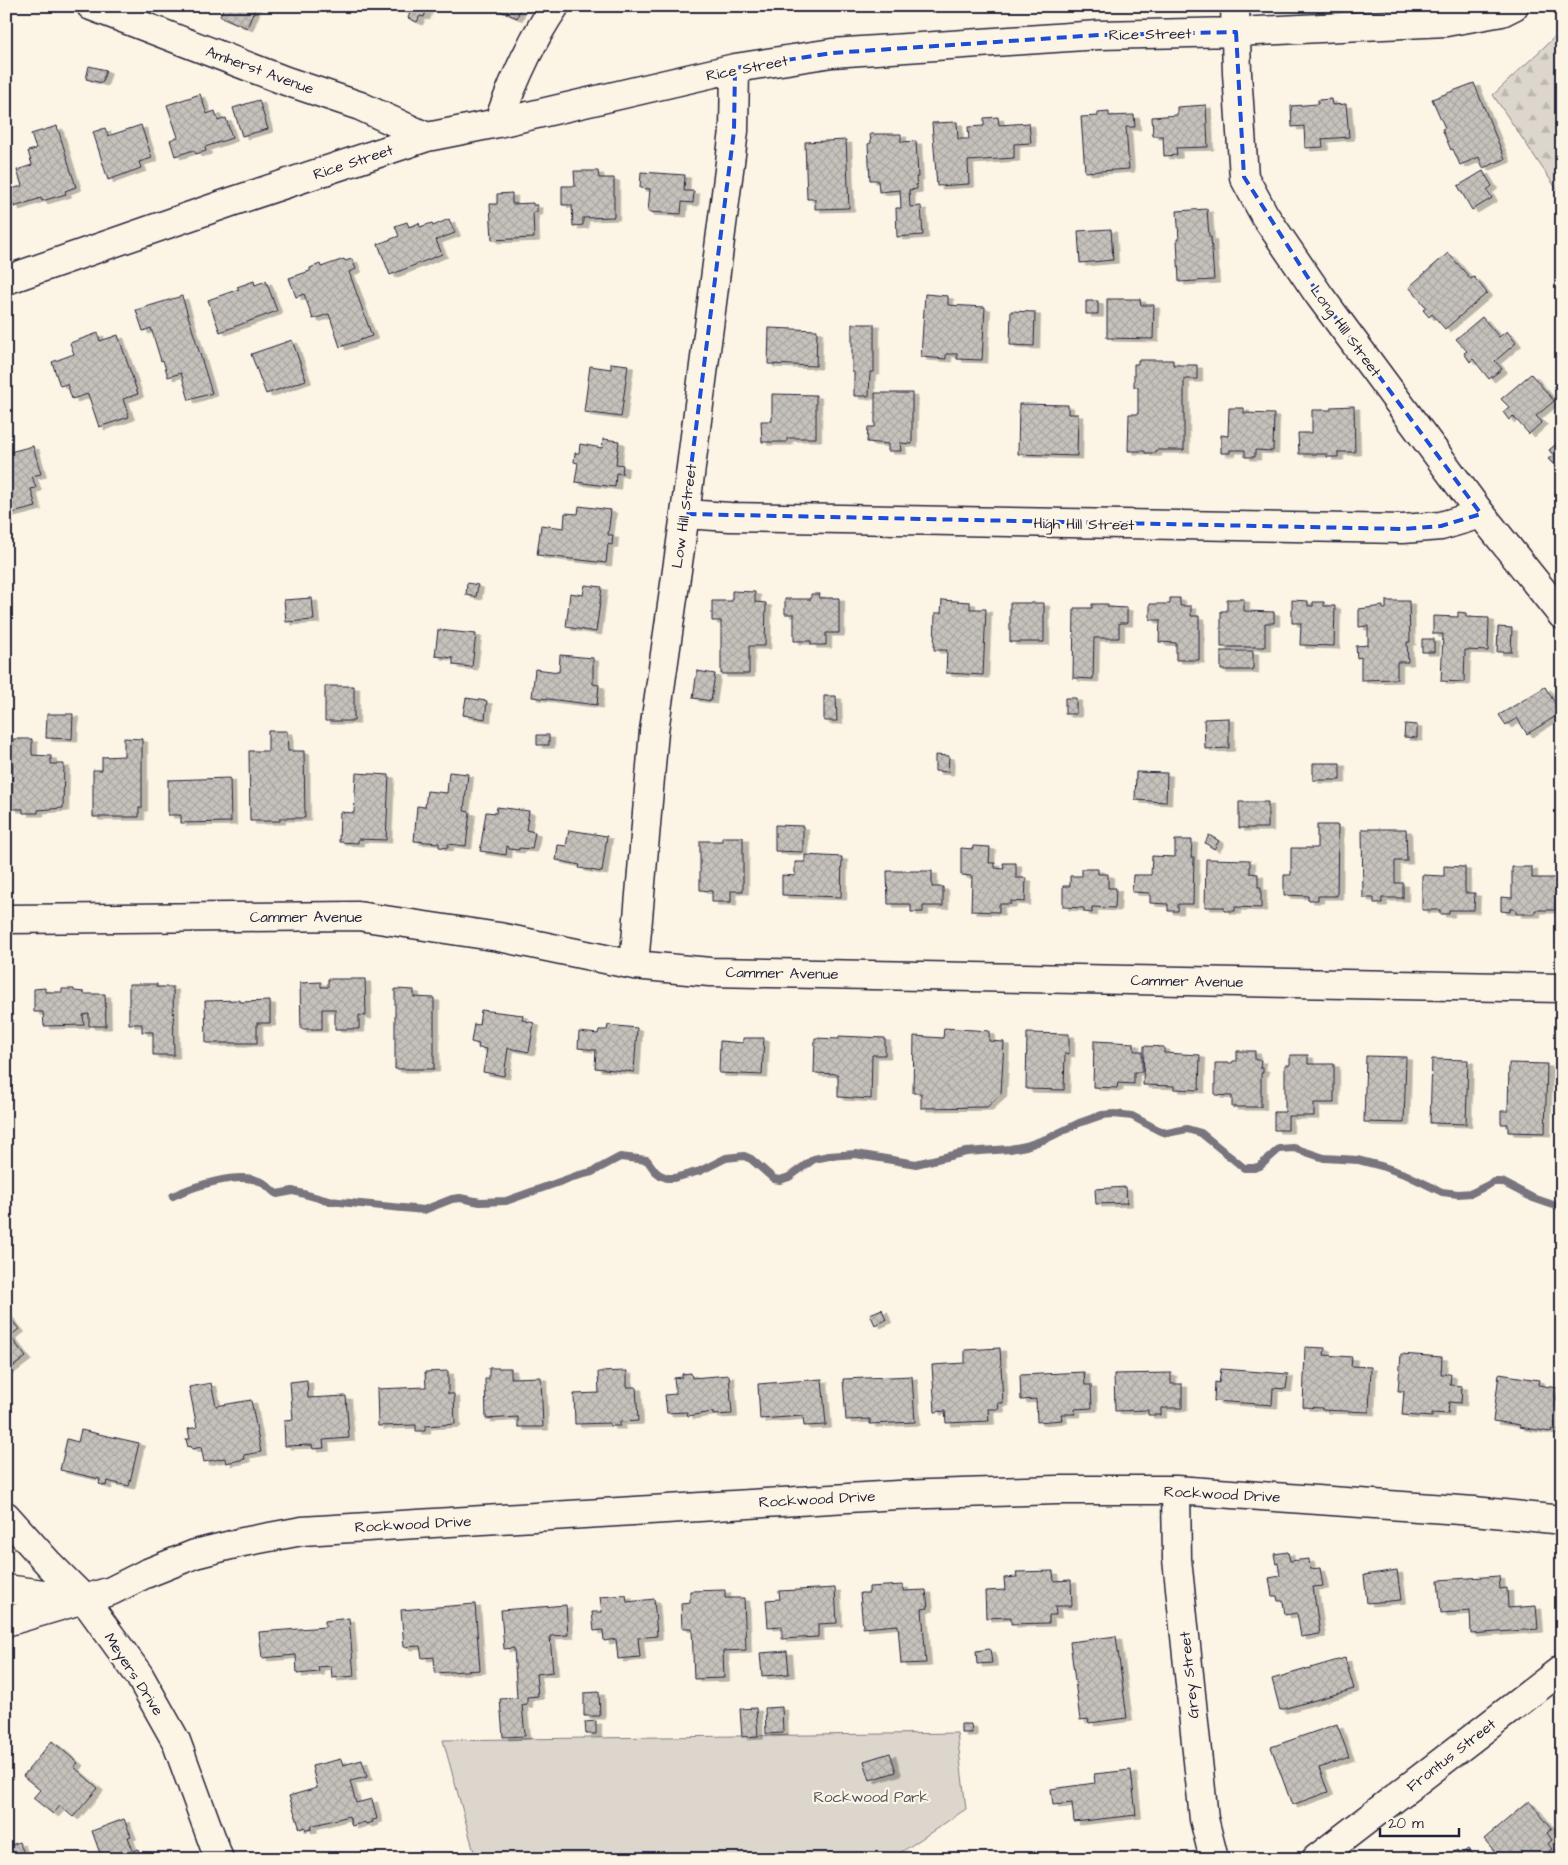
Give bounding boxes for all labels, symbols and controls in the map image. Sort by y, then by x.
street label: Rice Street [1108,23,1192,46]
street label: Amherst Avenue [203,41,317,100]
street label: Rice Street [704,50,790,87]
street label: Rice Street [311,140,396,185]
street label: Long Hill Street [1304,281,1386,382]
street label: Low Hill Street [667,462,702,570]
street label: High Hill Street [1033,513,1135,537]
street label: Cammer Avenue [250,907,362,928]
street label: Cammer Avenue [725,962,839,985]
street label: Cammer Avenue [1130,970,1244,993]
street label: Rockwood Drive [1163,1481,1281,1508]
street label: Rockwood Drive [758,1486,876,1513]
street label: Rockwood Drive [354,1511,472,1538]
street label: Meyers Drive [98,1629,168,1720]
street label: Grey Street [1174,1630,1205,1719]
street label: Frontus Street [1402,1714,1500,1797]
park label: Rockwood Park [813,1787,929,1808]
scale bar [1380,1805,1459,1837]
text: 20 m [1388,1813,1424,1834]

